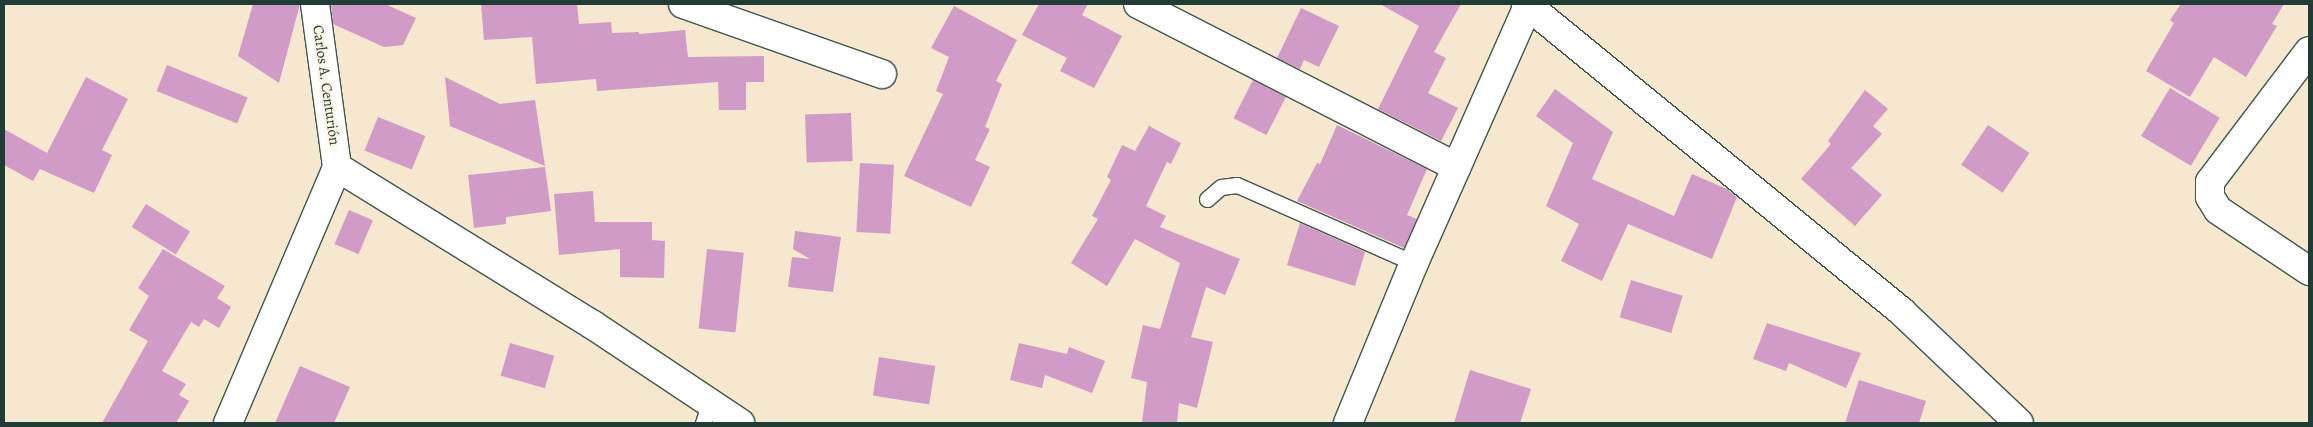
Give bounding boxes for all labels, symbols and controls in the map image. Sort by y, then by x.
street label: Carlos A. Centurión [309,24,343,146]

